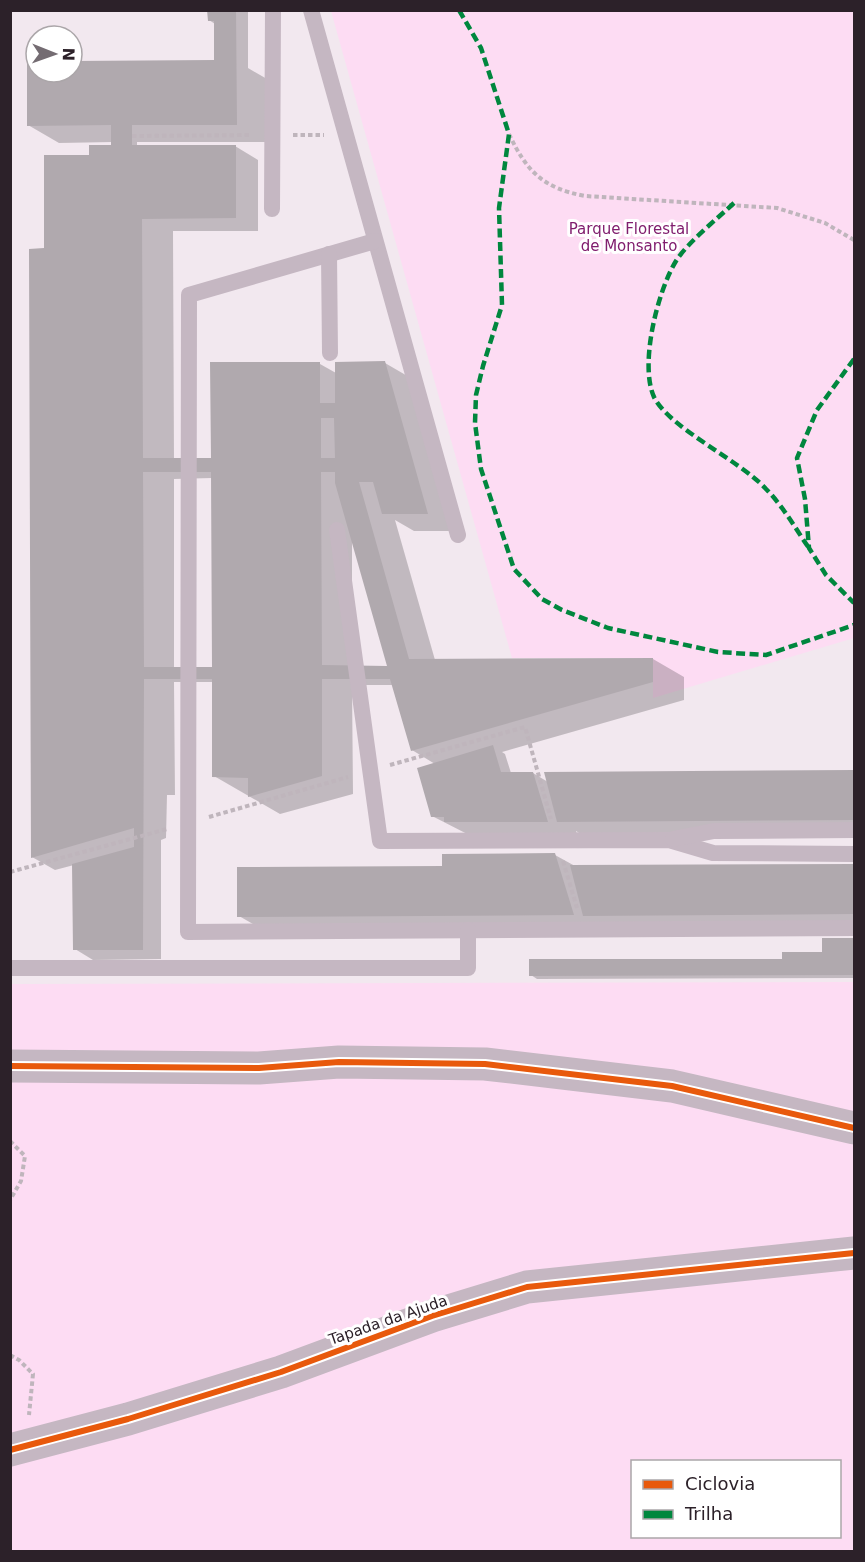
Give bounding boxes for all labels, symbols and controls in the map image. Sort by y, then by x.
north arrow [24,24,84,84]
text: N [59,47,78,61]
park label: Parque Florestal de Monsanto [569,220,689,255]
street label: Tapada da Ajuda [325,1291,450,1349]
legend [631,1460,841,1538]
text: Ciclovia [685,1473,755,1494]
text: Trilha [684,1503,733,1524]

